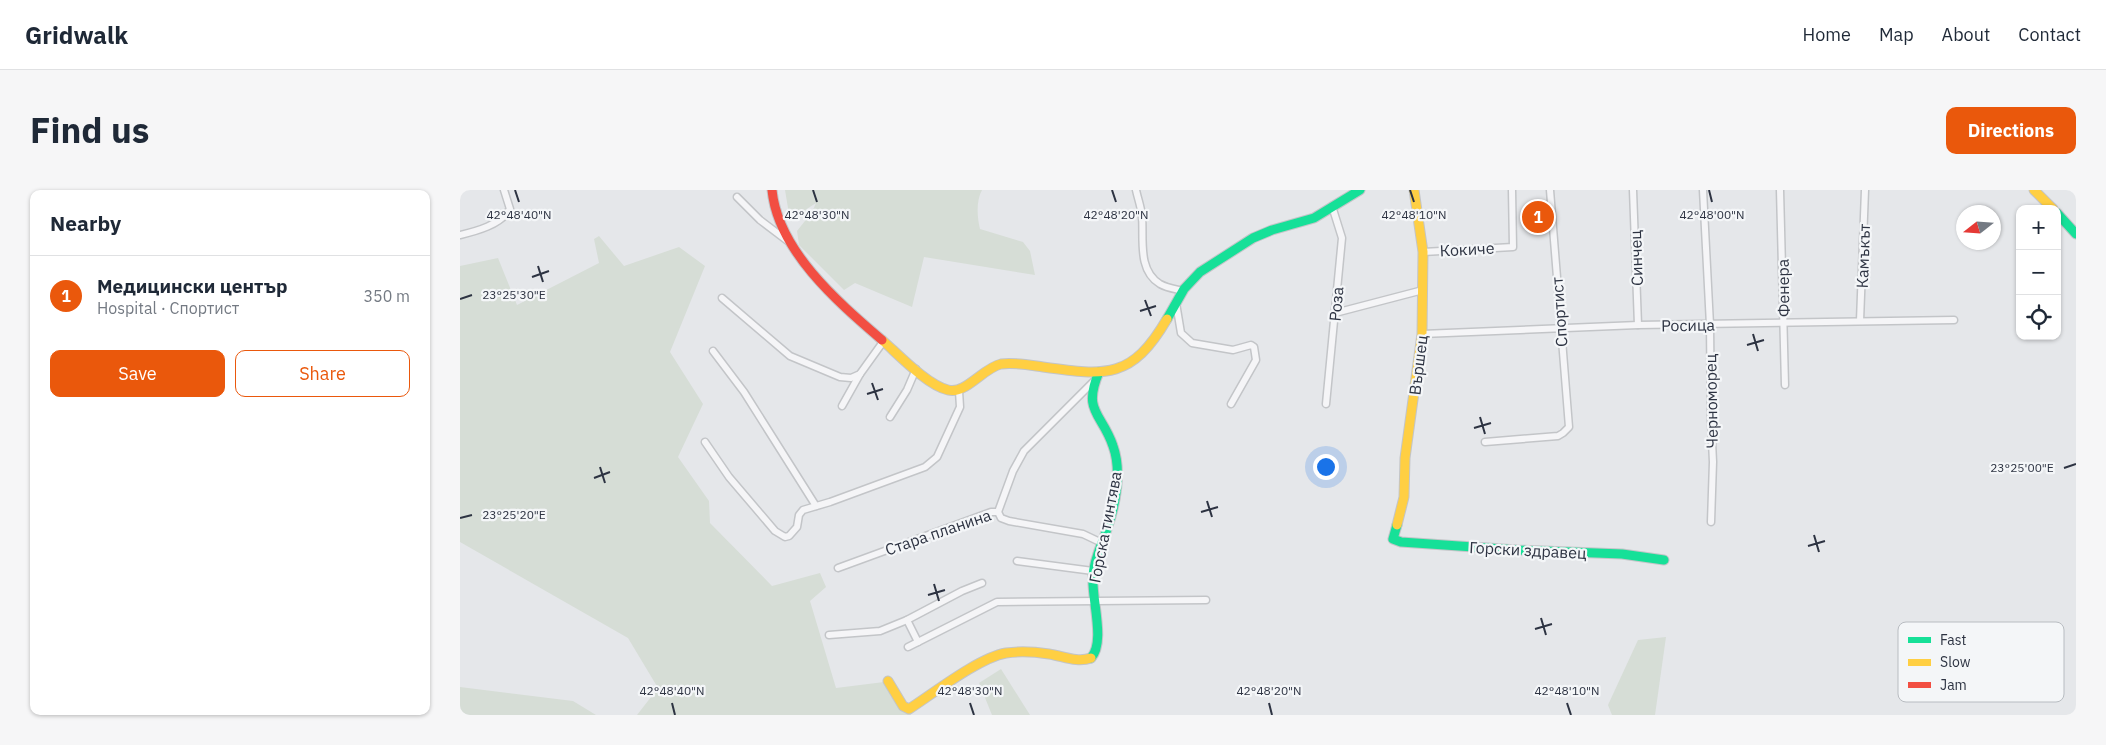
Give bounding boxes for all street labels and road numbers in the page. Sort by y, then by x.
street label: Камъкът [1852,223,1874,289]
street label: Синчец [1625,229,1647,286]
street label: Кокиче [1439,238,1495,260]
street label: Фенера [1772,258,1794,317]
street label: Спортист [1547,276,1571,348]
street label: Роза [1325,285,1348,322]
street label: Росица [1661,315,1716,335]
street label: Вършец [1404,333,1432,396]
street label: Черноморец [1700,353,1722,448]
street label: Горска тинтява [1084,469,1126,585]
street label: Стара планина [882,504,994,560]
street label: Горски здравец [1469,537,1588,563]

